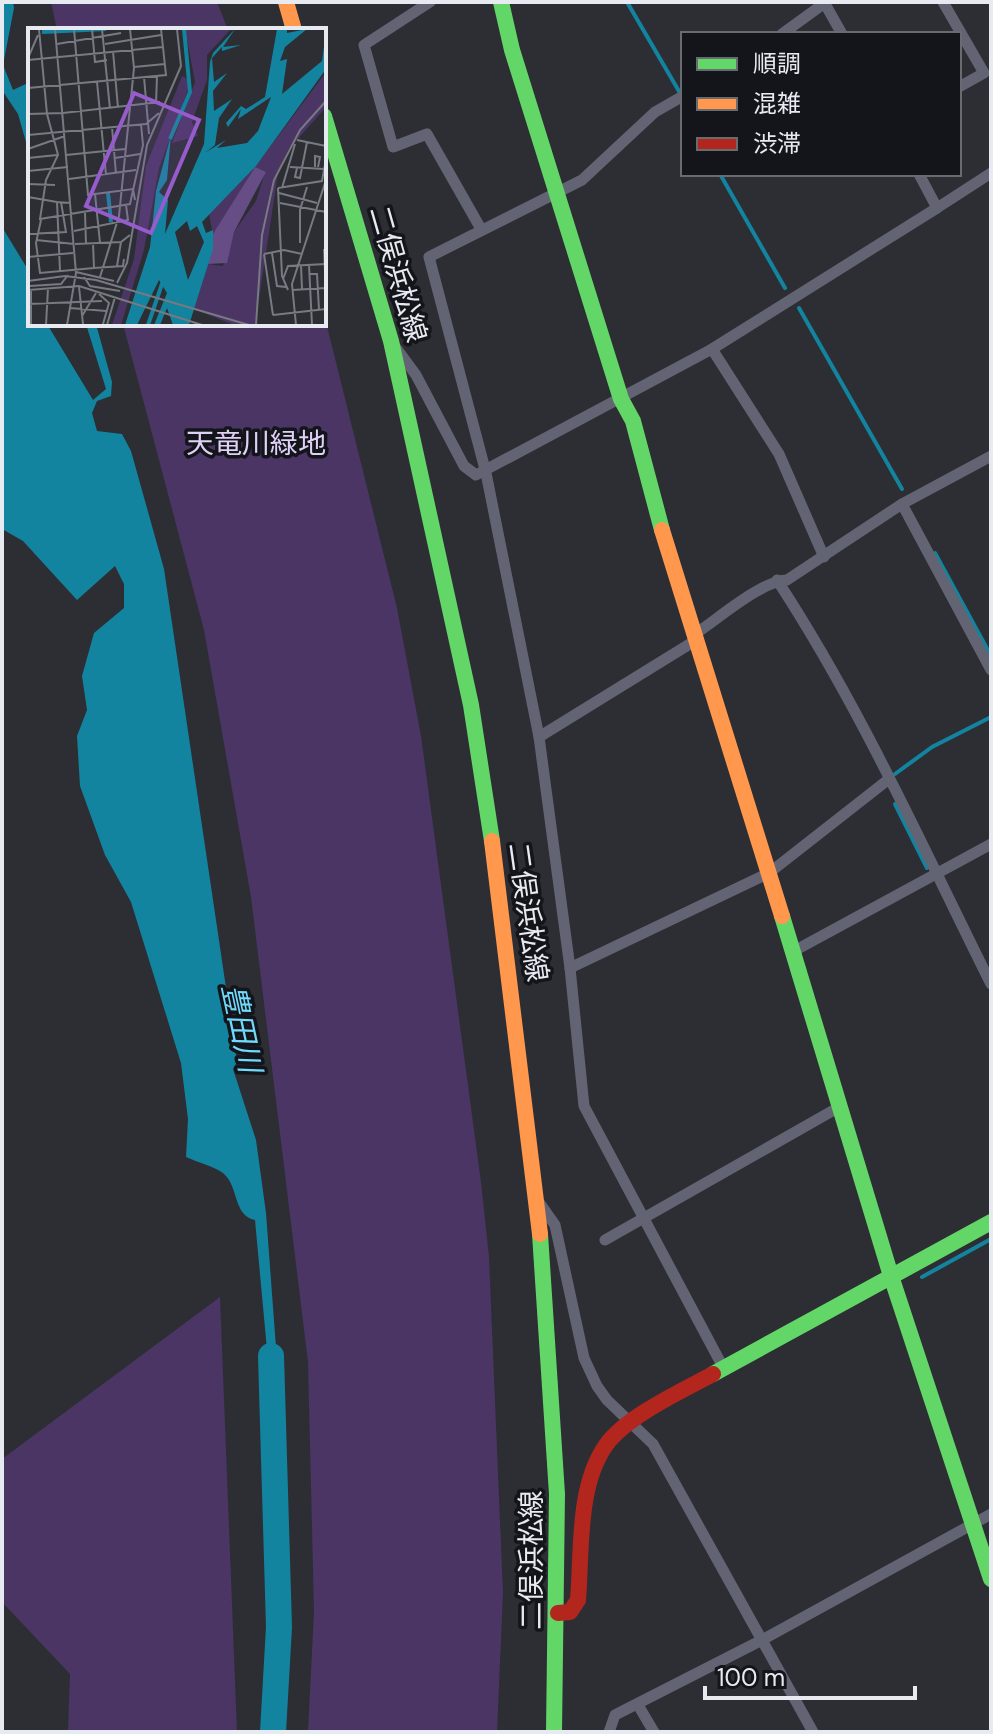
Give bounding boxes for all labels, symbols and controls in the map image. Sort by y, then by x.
inset map [28,28,326,326]
legend [681,32,961,176]
text: 順調 [753,48,801,79]
text: 混雑 [753,88,801,119]
text: 渋滞 [753,128,801,159]
street label: 二俣浜松線 [361,202,435,346]
park label: 天竜川緑地 [186,425,326,462]
street label: 二俣浜松線 [500,840,556,984]
water label: 豊田川 [214,980,271,1079]
street label: 二俣浜松線 [513,1490,550,1630]
scale bar [705,1650,915,1700]
text: 100 m [717,1662,785,1693]

